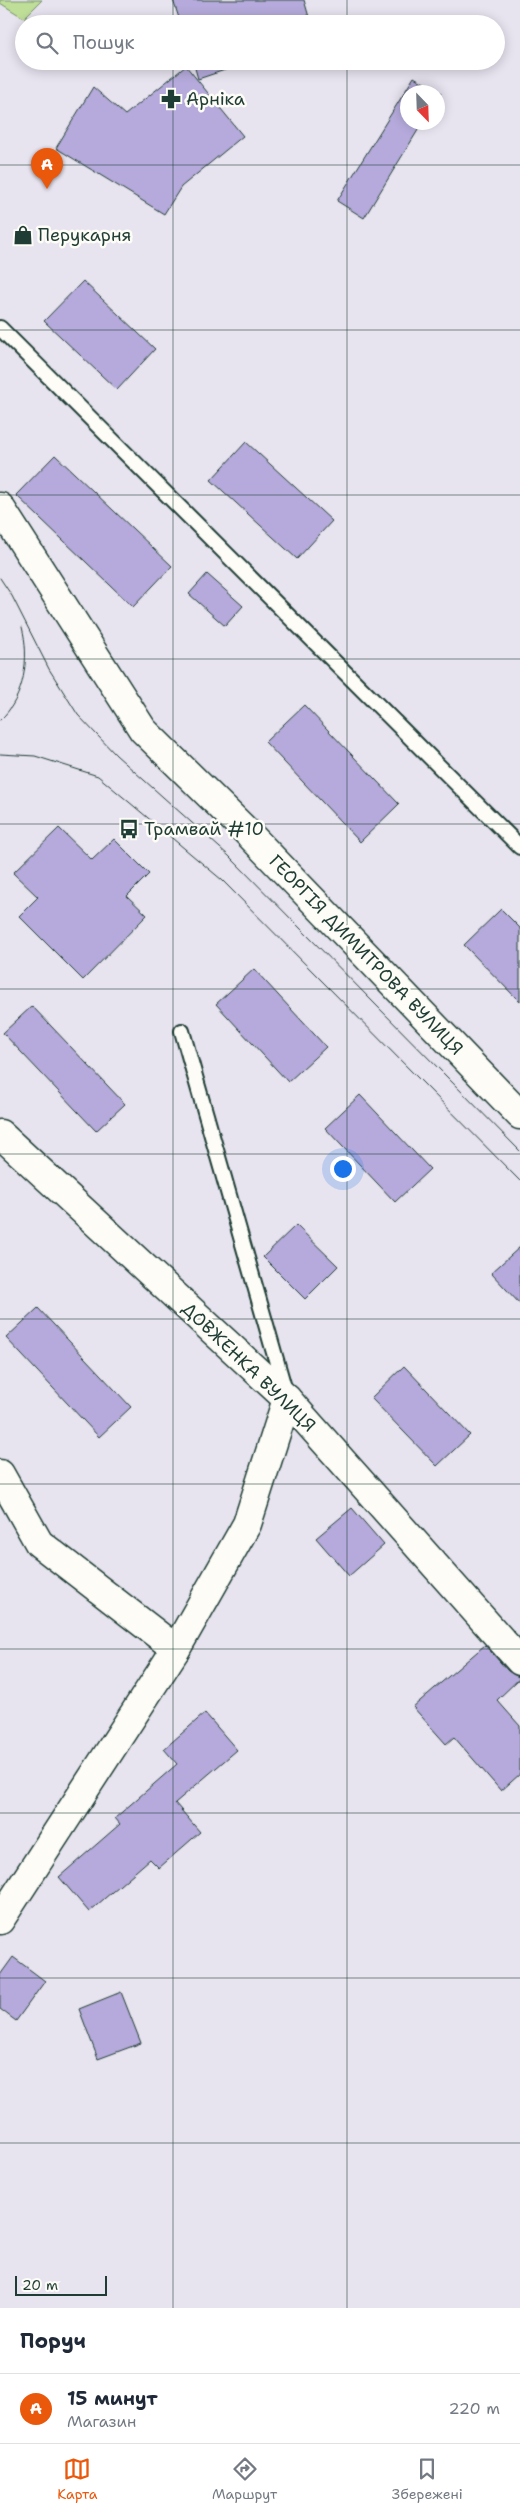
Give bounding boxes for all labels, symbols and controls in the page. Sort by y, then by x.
search box [15,15,505,70]
icon: search [33,29,61,57]
text: Пошук [73,30,135,55]
north arrow [400,85,445,130]
place label: Арніка [186,87,245,111]
pharmacy icon: Арніка [160,88,182,110]
pin: A [31,148,63,189]
place label: Перукарня [38,223,131,247]
shop icon: Перукарня [12,224,34,246]
place label: Трамвай #10 [144,817,264,841]
bus stop icon: Трамвай #10 [118,818,140,840]
street label: ГЕОРГІЯ ДИМИТРОВА ВУЛИЦЯ [264,850,468,1060]
your location [330,1156,356,1182]
street label: ДОВЖЕНКА ВУЛИЦЯ [177,1297,321,1437]
scale bar [15,2273,108,2296]
text: 20 m [22,2276,58,2294]
text: Поруч [20,2327,86,2355]
text: 15 минут [67,2386,158,2411]
text: A [30,2398,42,2419]
text: 220 m [448,2398,500,2419]
text: Магазин [67,2411,136,2432]
tab: Карта [57,2455,97,2503]
tab: Маршрут [212,2455,277,2503]
tab: Збережені [392,2455,463,2503]

